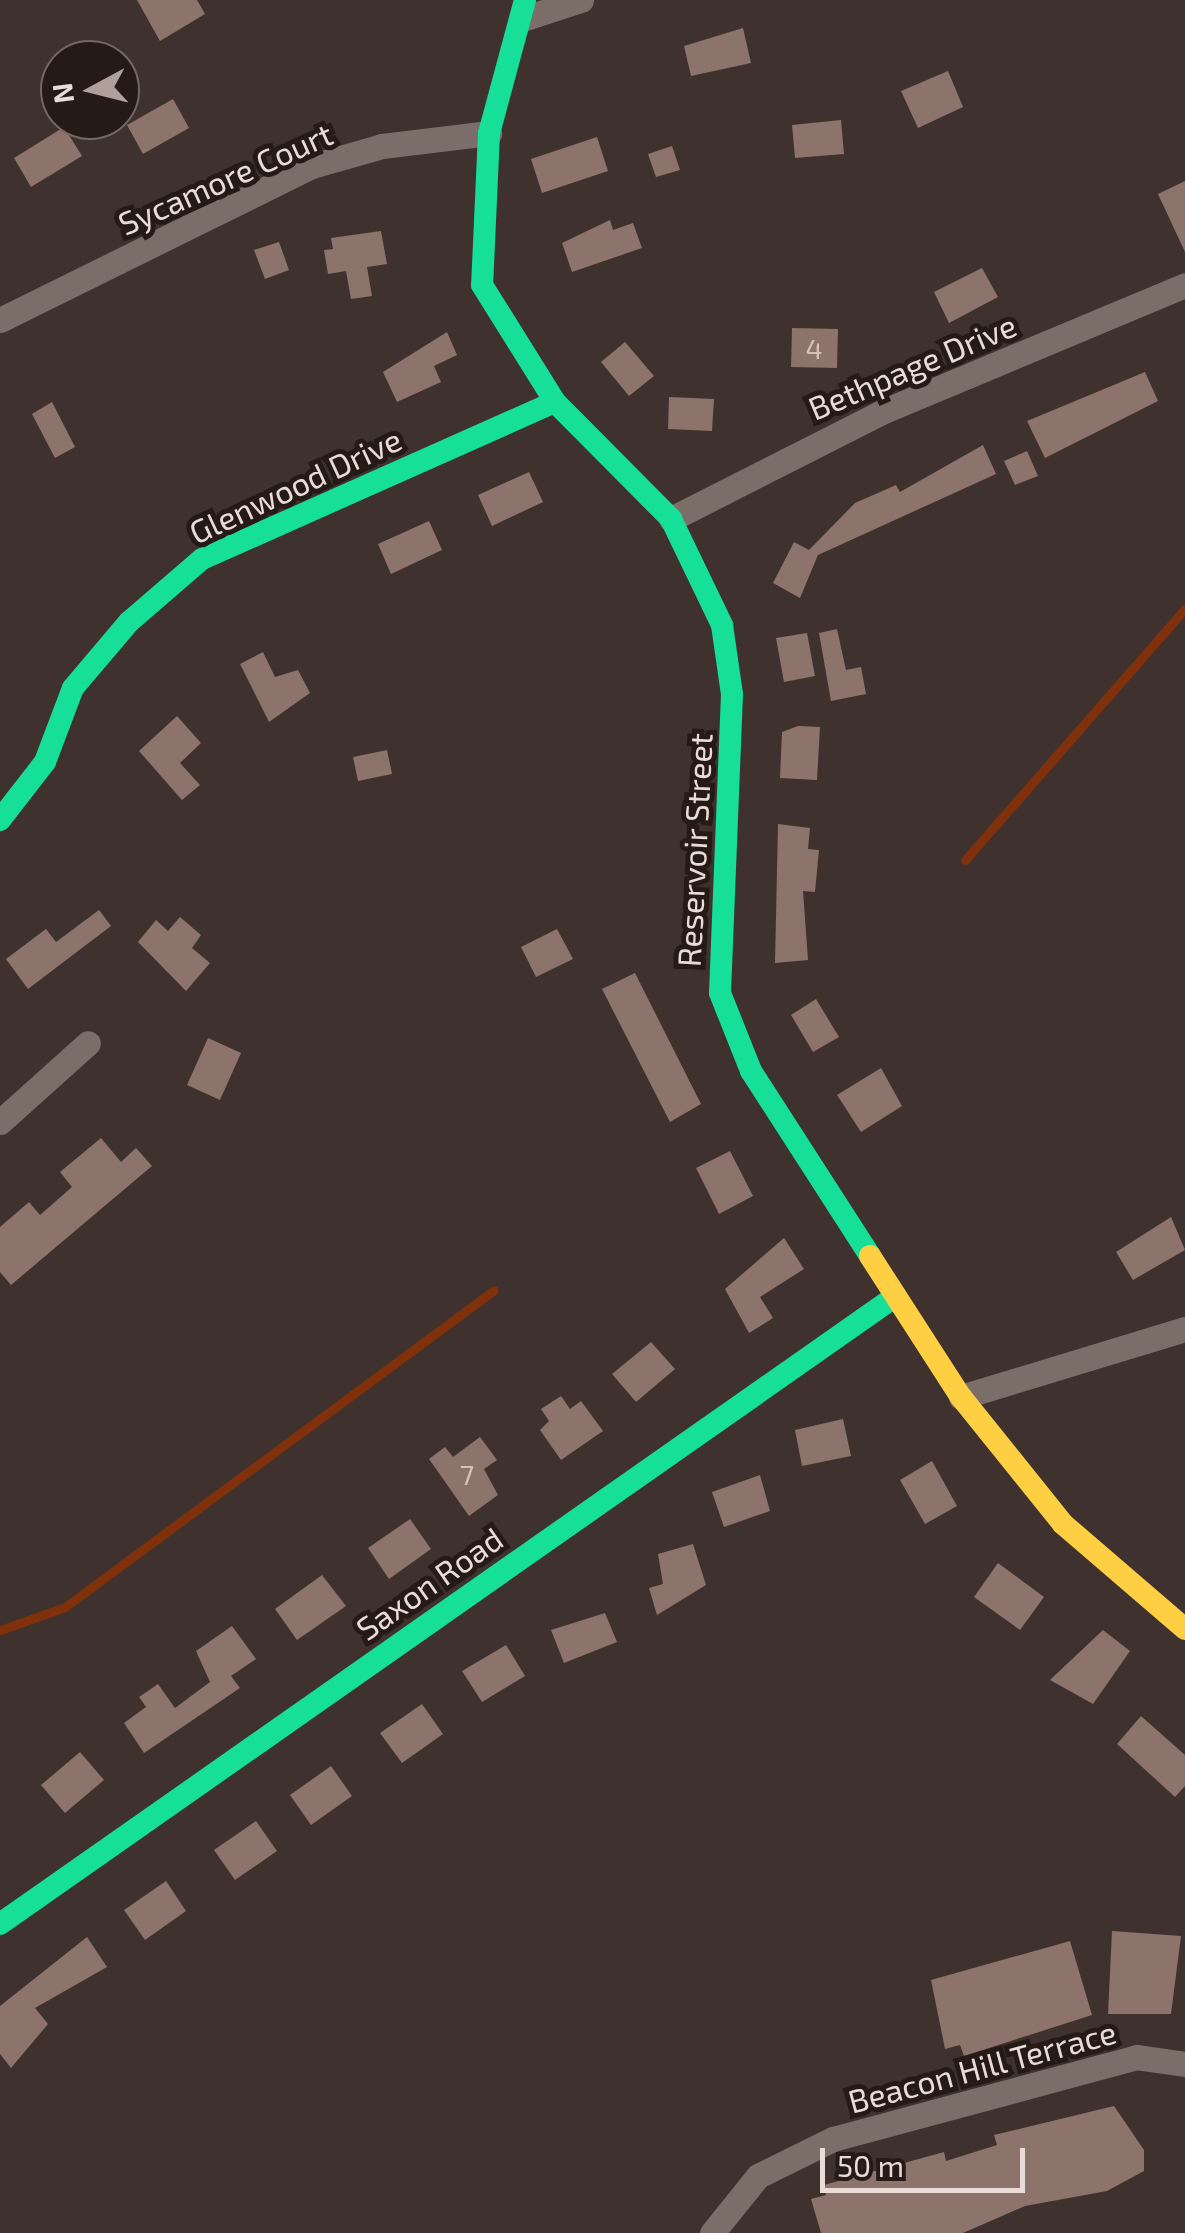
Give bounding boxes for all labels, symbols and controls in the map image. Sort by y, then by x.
north arrow [40,40,140,140]
text: N [44,81,80,106]
street label: Sycamore Court [112,114,338,242]
street label: Bethpage Drive [802,305,1022,427]
house number: 4 [805,331,823,365]
street label: Glenwood Drive [183,419,407,551]
street label: Reservoir Street [669,732,719,968]
house number: 7 [460,1457,474,1491]
street label: Saxon Road [348,1519,510,1647]
street label: Beacon Hill Terrace [843,2012,1121,2120]
scale bar [825,2128,1030,2190]
text: 50 m [837,2147,904,2183]

